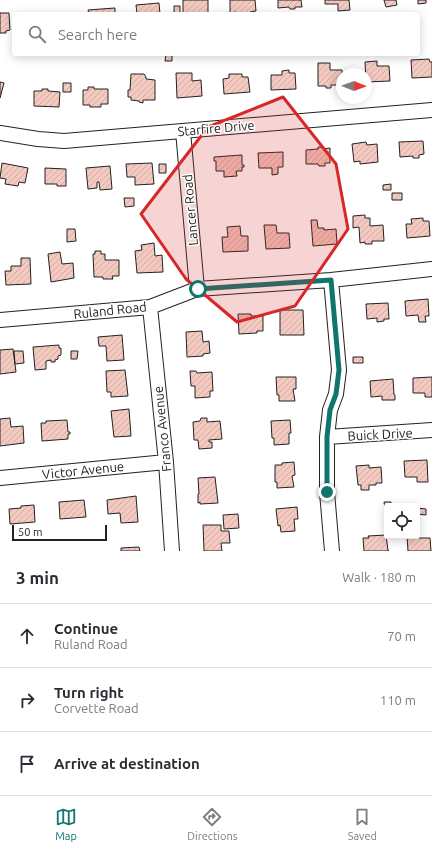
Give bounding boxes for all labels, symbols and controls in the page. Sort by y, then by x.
search box [12,12,420,56]
icon: search [26,23,48,45]
text: Search here [58,26,137,43]
north arrow [336,68,372,104]
street label: Starfire Drive [177,118,255,138]
street label: Lancer Road [180,174,200,246]
route start [189,280,207,298]
street label: Ruland Road [73,299,147,321]
street label: Franco Avenue [151,385,173,473]
street label: Buick Drive [347,425,413,443]
street label: Victor Avenue [41,459,125,481]
route end [318,483,336,501]
map controls [384,503,420,539]
button: locate [384,503,420,539]
scale bar [12,523,107,542]
text: 50 m [18,526,42,538]
text: 3 min [16,568,59,587]
text: Walk · 180 m [342,570,416,584]
text: Continue [54,620,118,637]
icon: ahead [16,625,38,647]
text: 70 m [387,629,416,643]
text: Ruland Road [54,637,128,651]
text: Turn right [54,684,124,701]
icon: right [16,689,38,711]
text: 110 m [380,693,416,707]
text: Corvette Road [54,701,139,715]
icon: arrive [16,753,38,775]
text: Arrive at destination [54,755,200,772]
tab: Map [55,806,77,842]
tab: Directions [187,806,237,842]
tab: Saved [348,806,377,842]

